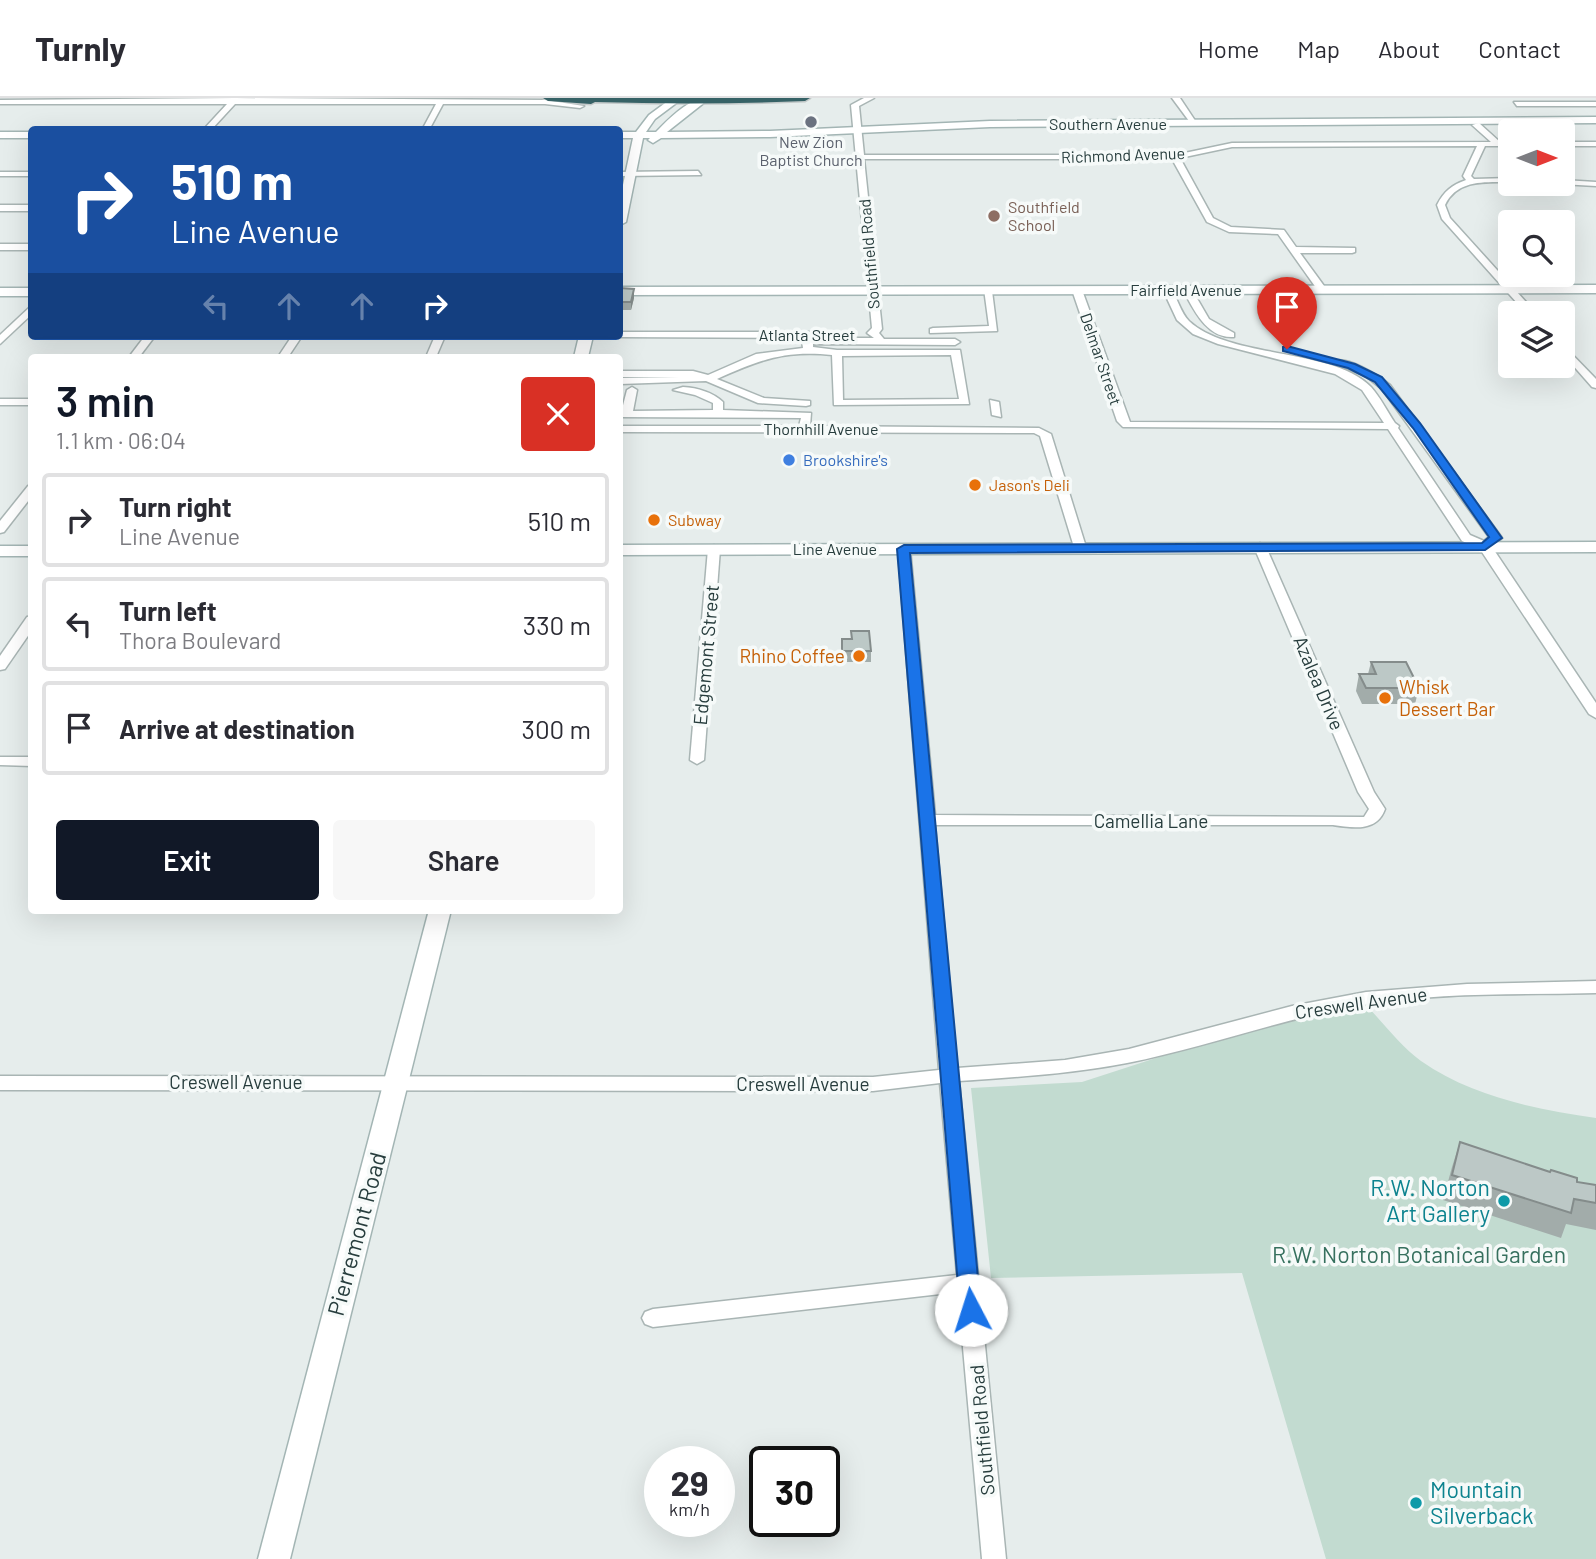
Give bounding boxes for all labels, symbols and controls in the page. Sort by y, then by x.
text: Turnly [35,28,126,68]
text: Home [1198,34,1259,63]
text: Map [1297,34,1340,63]
text: About [1378,34,1440,63]
text: Contact [1478,34,1561,63]
marker: New Zion Baptist Church [803,114,819,130]
street label: Southern Avenue [1049,114,1167,133]
north arrow [1498,119,1575,196]
map controls [1498,119,1575,378]
place label: New Zion Baptist Church [759,132,863,169]
street label: Richmond Avenue [1061,143,1185,166]
text: 510 m [171,151,293,210]
icon: right [56,154,147,245]
place label: Southfield School [1008,197,1080,234]
street label: Southfield Road [854,198,883,310]
marker: Southfield School [986,208,1002,224]
button: search [1498,210,1575,287]
text: Line Avenue [171,211,340,249]
pin [1257,277,1317,349]
street label: Fairfield Avenue [1130,280,1242,299]
icon: left [197,287,235,325]
icon: ahead [270,287,308,325]
icon: ahead [343,287,381,325]
icon: right [416,287,454,325]
icon: arrive [1268,288,1306,326]
button: layers [1498,301,1575,378]
street label: Delmar Street [1077,310,1126,407]
street label: Atlanta Street [759,325,855,344]
text: 3 min [56,375,155,425]
button: close [521,377,595,451]
street label: Thornhill Avenue [764,419,878,438]
text: 1.1 km · 06:04 [56,426,186,454]
place label: Brookshire's [803,450,888,469]
marker: Brookshire's [781,452,797,468]
place label: Jason's Deli [989,475,1070,494]
marker: Jason's Deli [967,477,983,493]
text: Turn right [119,491,232,522]
icon: right [60,501,98,539]
text: 510 m [528,505,591,536]
place label: Subway [668,510,722,529]
marker: Subway [646,512,662,528]
text: Line Avenue [119,522,240,550]
street label: Line Avenue [793,539,877,558]
street label: Edgemont Street [688,584,723,726]
text: Turn left [119,595,217,626]
icon: left [60,605,98,643]
text: 330 m [523,609,591,640]
text: Thora Boulevard [119,626,281,654]
street label: Azalea Drive [1289,632,1350,733]
place label: Rhino Coffee [739,644,845,667]
marker: Rhino Coffee [851,648,867,664]
place label: Whisk Dessert Bar [1399,675,1495,720]
marker: Whisk Dessert Bar [1377,690,1393,706]
icon: arrive [60,709,98,747]
text: Arrive at destination [119,713,355,744]
text: 300 m [522,713,591,744]
street label: Camellia Lane [1094,809,1208,832]
button: Exit [56,820,319,900]
button: Share [333,820,595,900]
street label: Creswell Avenue [1293,982,1429,1023]
street label: Creswell Avenue [169,1070,303,1093]
street label: Creswell Avenue [736,1072,870,1095]
street label: Pierremont Road [321,1149,391,1319]
place label: R.W. Norton Art Gallery [1370,1173,1490,1227]
marker: R.W. Norton Art Gallery [1496,1193,1512,1209]
park label: R.W. Norton Botanical Garden [1272,1240,1566,1268]
position arrow [934,1273,1008,1347]
street label: Southfield Road [964,1364,999,1496]
speed limit sign: 30 [749,1446,840,1537]
text: 29 [670,1461,709,1503]
place label: Mountain Silverback [1430,1475,1534,1529]
marker: Mountain Silverback [1408,1495,1424,1511]
text: km/h [669,1498,710,1520]

